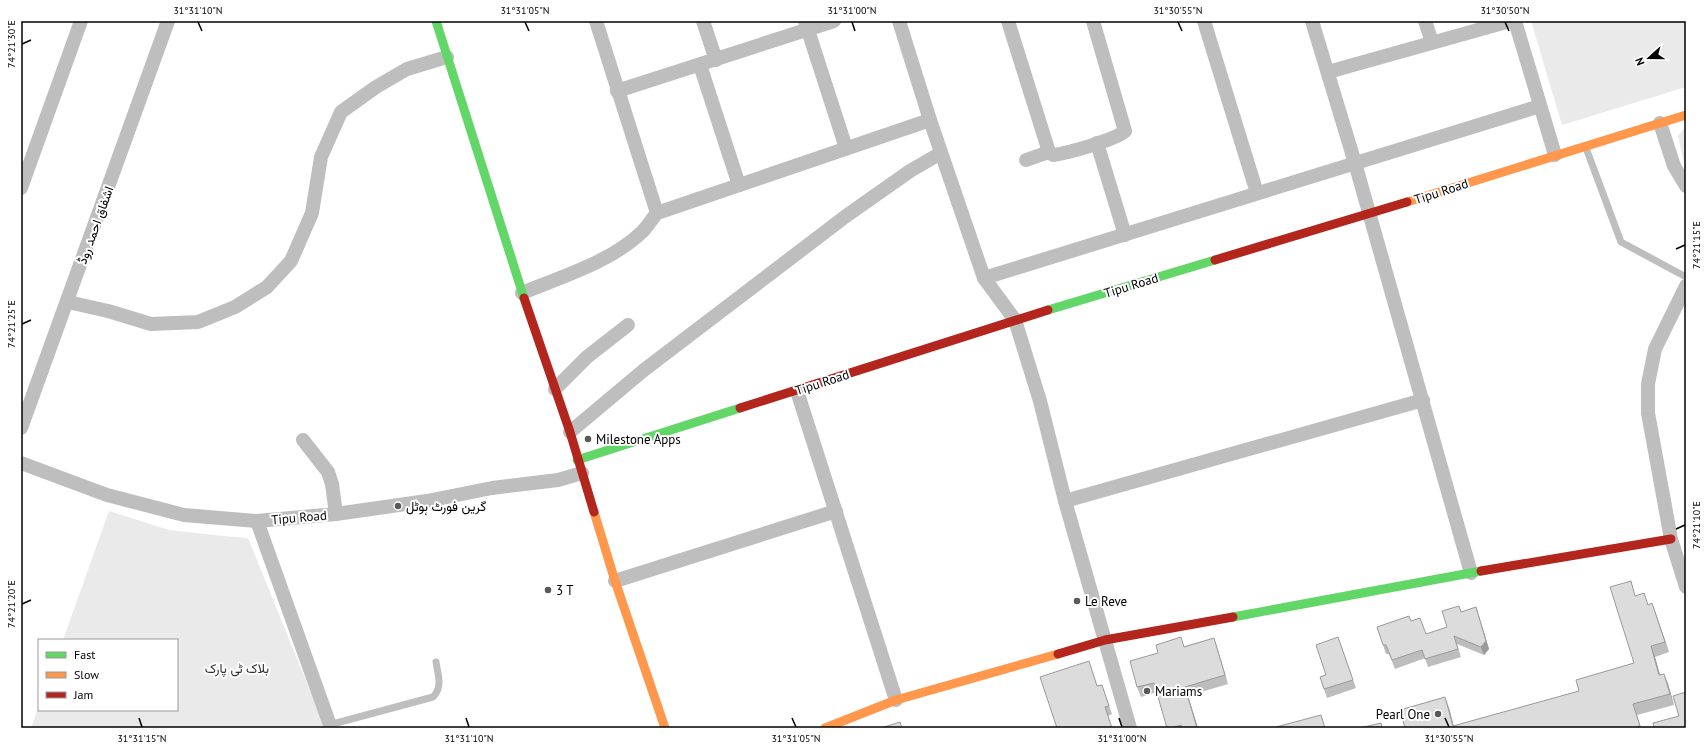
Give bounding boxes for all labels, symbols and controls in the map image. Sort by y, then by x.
text: 31°31'10"N [173,4,223,17]
text: 31°31'05"N [500,4,550,17]
text: 31°31'00"N [827,4,877,17]
text: 31°30'55"N [1153,4,1203,17]
text: 31°30'50"N [1480,4,1530,17]
text: 74°21'30"E [5,20,18,68]
north arrow [1629,38,1669,78]
text: N [1632,56,1647,67]
street label: Tipu Road [1412,175,1470,208]
street label: اشفاق احمد روڈ [74,184,117,266]
text: 74°21'15"E [1690,221,1703,269]
street label: Tipu Road [1102,269,1160,302]
text: 74°21'25"E [5,300,18,348]
street label: Tipu Road [793,366,851,399]
place label: Milestone Apps [596,431,681,448]
marker: Milestone Apps [583,434,593,444]
place label: گرین فورٹ ہوٹل [406,498,486,516]
marker: گرین فورٹ ہوٹل [393,501,403,511]
text: 74°21'10"E [1690,501,1703,549]
street label: Tipu Road [271,507,328,528]
text: 74°21'20"E [5,580,18,628]
place label: 3 T [556,582,573,599]
marker: 3 T [543,585,553,595]
place label: Le Reve [1085,593,1127,610]
marker: Le Reve [1072,596,1082,606]
legend [38,639,178,711]
text: Fast [74,647,95,662]
park label: بلاک ٹی پارک [205,660,269,678]
text: Slow [74,667,99,682]
place label: Mariams [1155,683,1202,700]
marker: Mariams [1142,686,1152,696]
text: Jam [73,687,93,702]
place label: Pearl One [1376,706,1430,723]
marker: Pearl One [1433,709,1443,719]
text: 31°31'15"N [117,732,167,745]
text: 31°31'10"N [444,732,494,745]
text: 31°31'05"N [771,732,821,745]
text: 31°31'00"N [1097,732,1147,745]
text: 31°30'55"N [1424,732,1474,745]

